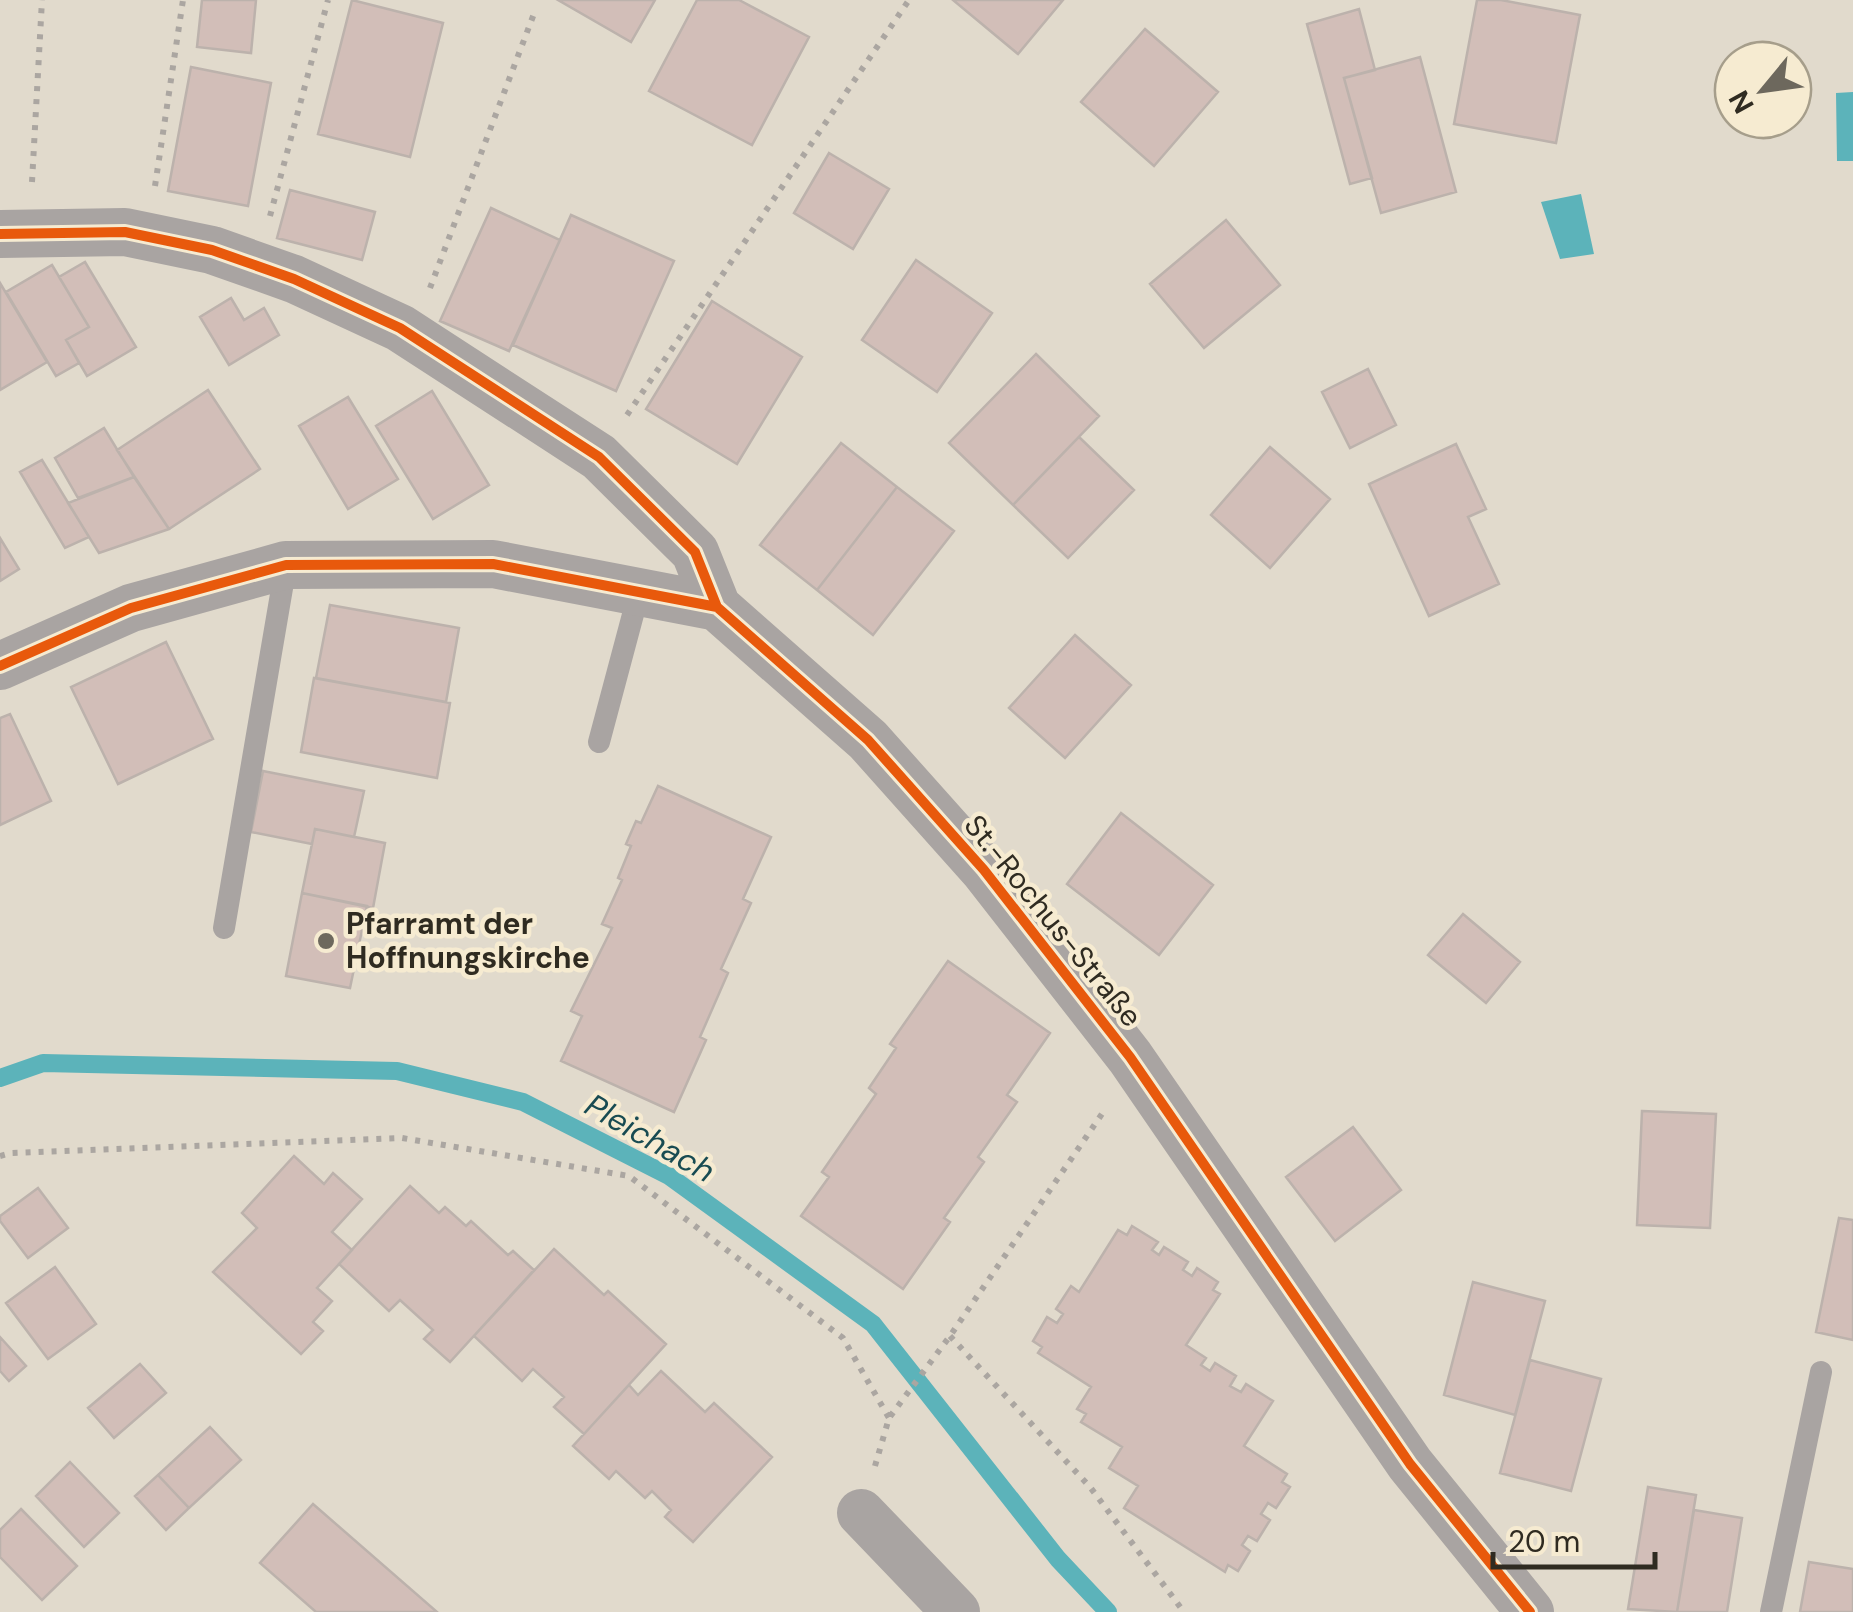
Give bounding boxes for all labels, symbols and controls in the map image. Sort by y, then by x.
north arrow [1713,40,1813,140]
text: N [1720,84,1763,120]
street label: St.-Rochus-Straße [956,807,1151,1035]
place label: Pfarramt der Hoffnungskirche [346,904,590,977]
marker: Pfarramt der Hoffnungskirche [315,930,337,952]
water label: Pleichach [578,1084,722,1192]
scale bar [1493,1507,1656,1569]
text: 20 m [1508,1522,1580,1561]

